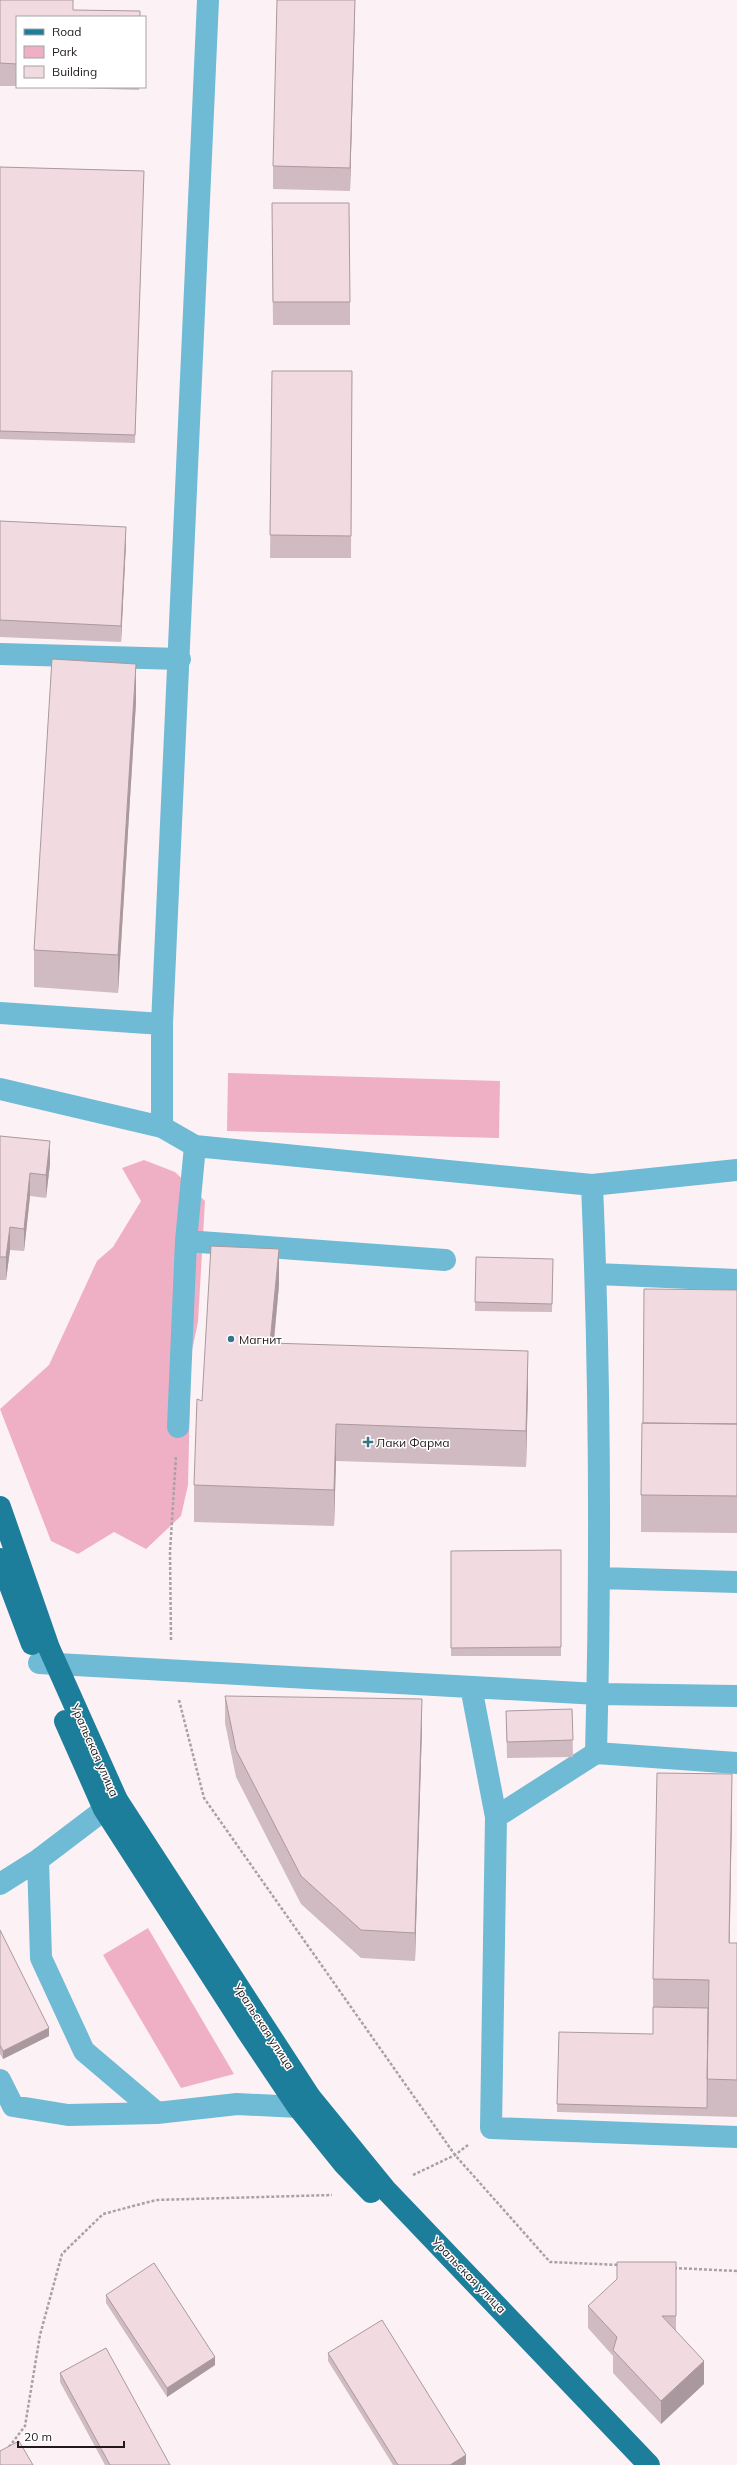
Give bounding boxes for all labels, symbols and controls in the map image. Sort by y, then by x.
legend [16,16,146,88]
text: Road [52,24,81,39]
text: Park [52,44,78,59]
text: Building [52,64,97,79]
place label: Магнит [239,1332,282,1347]
marker: Магнит [226,1334,236,1344]
place label: Лаки Фарма [376,1435,450,1450]
marker: Лаки Фарма [363,1437,373,1447]
street label: Уральская улица [67,1700,122,1799]
street label: Уральская улица [230,1979,298,2072]
street label: Уральская улица [428,2233,509,2316]
scale bar [18,2423,124,2449]
text: 20 m [24,2429,52,2444]

